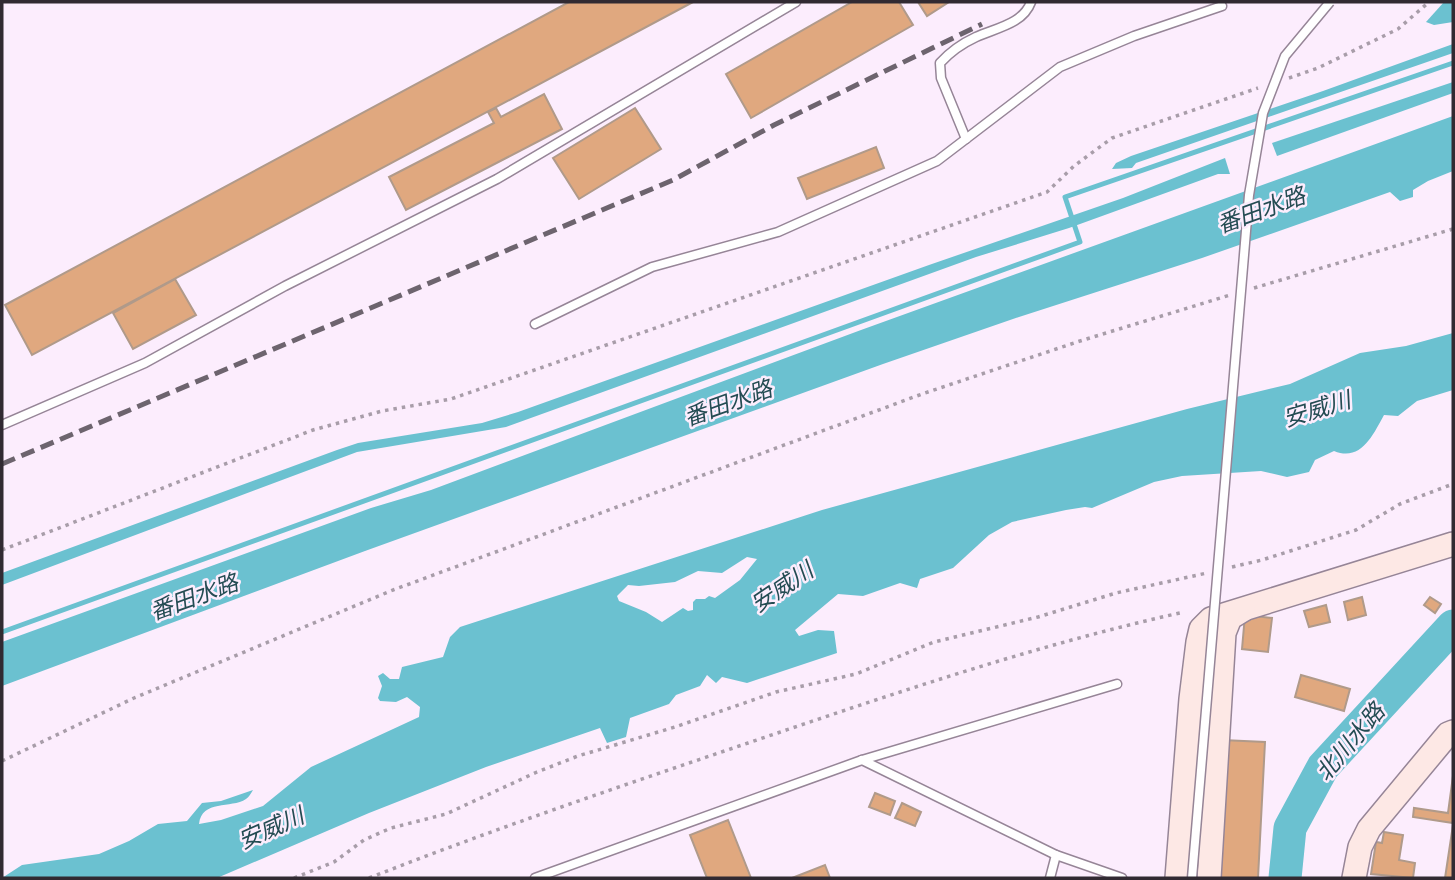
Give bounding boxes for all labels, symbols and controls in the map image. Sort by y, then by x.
water label: 番田水路 [1213,181,1310,237]
water label: 番田水路 [680,374,777,430]
water label: 安威川 [1280,386,1356,431]
water label: 安威川 [746,555,820,616]
water label: 番田水路 [146,568,243,624]
water label: 北川水路 [1310,697,1390,785]
water label: 安威川 [234,801,310,853]

